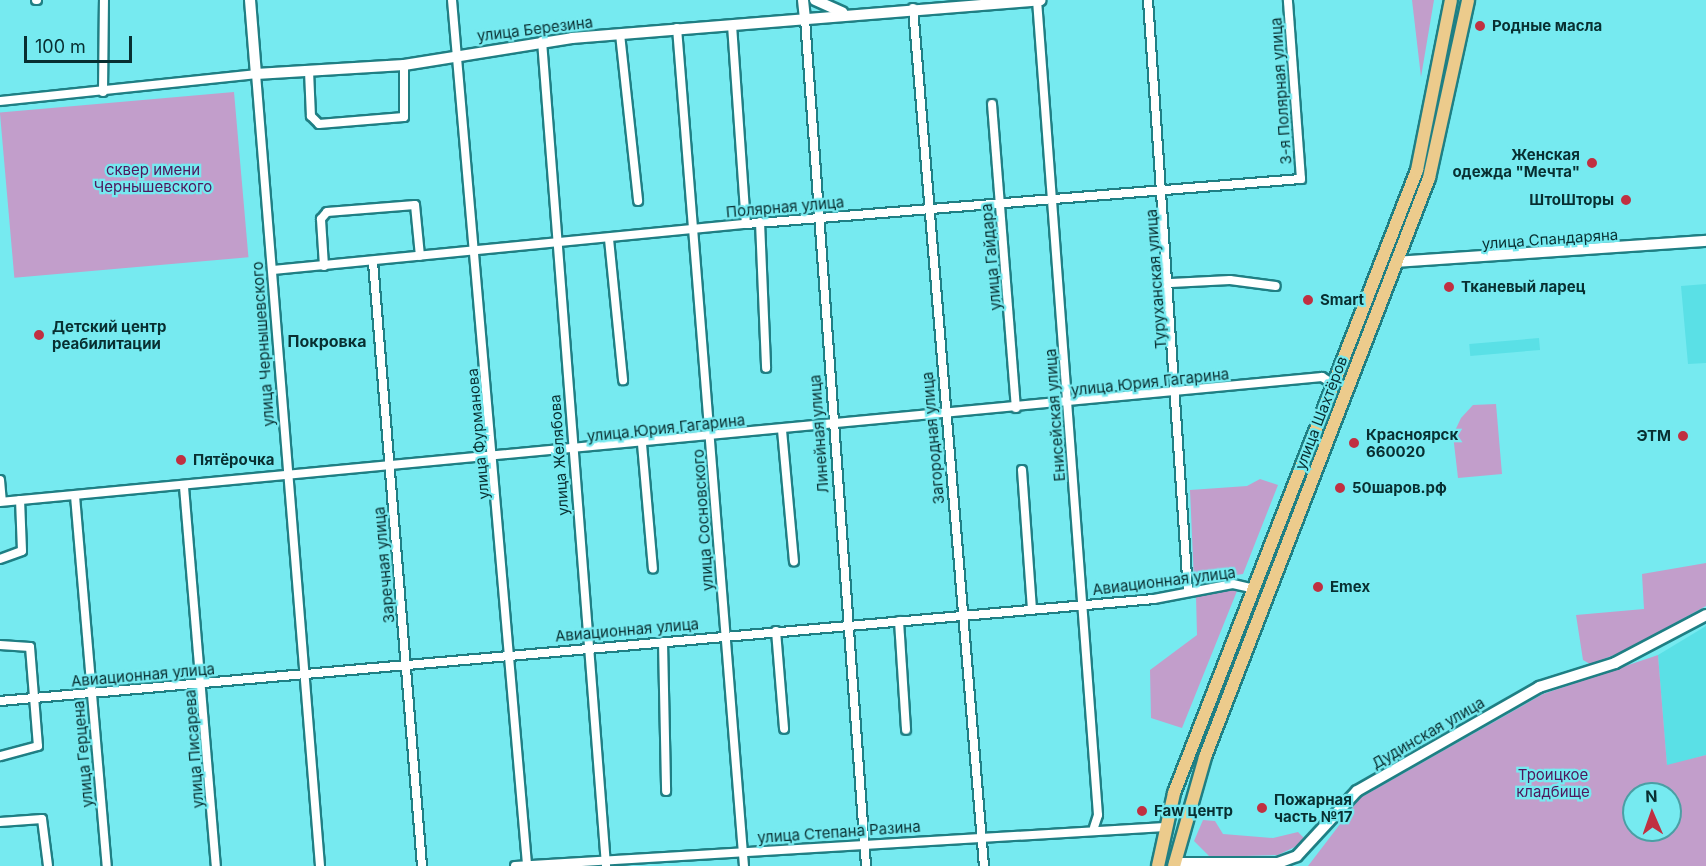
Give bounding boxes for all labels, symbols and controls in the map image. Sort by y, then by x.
street label: улица Березина [476,13,594,45]
street label: 3-я Полярная улица [1267,17,1295,165]
place label: Родные масла [1492,17,1602,35]
marker: Родные масла [1473,19,1487,33]
scale bar [27,24,135,62]
text: 100 m [35,36,86,57]
place label: Женская одежда "Мечта" [1452,145,1580,180]
marker: Женская одежда "Мечта" [1585,156,1599,170]
park label: сквер имени Чернышевского [94,160,212,195]
place label: ШтоШторы [1529,191,1614,209]
street label: Полярная улица [725,193,845,221]
marker: ШтоШторы [1619,193,1633,207]
street label: улица Гайдара [977,203,1005,311]
street label: Туруханская улица [1142,208,1170,350]
street label: улица Спандаряна [1481,225,1619,253]
street label: улица Чернышевского [248,261,278,427]
place label: Тканевый ларец [1461,278,1586,296]
marker: Тканевый ларец [1442,280,1456,294]
place label: Smart [1320,291,1364,309]
marker: Smart [1301,293,1315,307]
place label: Детский центр реабилитации [52,317,166,352]
marker: Детский центр реабилитации [30,326,48,344]
district label: Покровка [288,331,366,351]
street label: Енисейская улица [1041,348,1069,482]
street label: улица Шахтёров [1291,354,1351,472]
street label: улица Юрия Гагарина [1070,365,1230,399]
street label: улица Фурманова [463,368,493,500]
street label: Загородная улица [918,371,948,505]
street label: Линейная улица [806,374,832,494]
street label: улица Желябова [546,394,572,516]
street label: улица Юрия Гагарина [586,411,746,445]
place label: Красноярск 660020 [1366,425,1458,460]
place label: ЭТМ [1636,427,1671,445]
marker: ЭТМ [1676,429,1690,443]
marker: Красноярск 660020 [1347,436,1361,450]
street label: улица Сосновского [689,448,717,592]
place label: Пятёрочка [193,451,274,469]
marker: Пятёрочка [174,453,188,467]
place label: 50шаров.рф [1352,479,1447,497]
marker: 50шаров.рф [1333,481,1347,495]
street label: Заречная улица [370,506,398,624]
street label: Авиационная улица [1091,563,1237,599]
place label: Emex [1330,578,1370,596]
marker: Emex [1311,580,1325,594]
street label: Авиационная улица [554,615,700,645]
street label: Авиационная улица [70,660,216,690]
street label: улица Писарева [181,689,207,809]
street label: Дудинская улица [1368,693,1488,773]
street label: улица Герцена [69,700,97,808]
park label: Троицкое кладбище [1516,765,1590,800]
north arrow [1622,782,1682,842]
text: N [1645,786,1658,806]
place label: Пожарная часть №17 [1274,790,1352,825]
marker: Пожарная часть №17 [1255,801,1269,815]
place label: Faw центр [1154,802,1233,820]
marker: Faw центр [1135,804,1149,818]
street label: улица Степана Разина [757,817,921,847]

